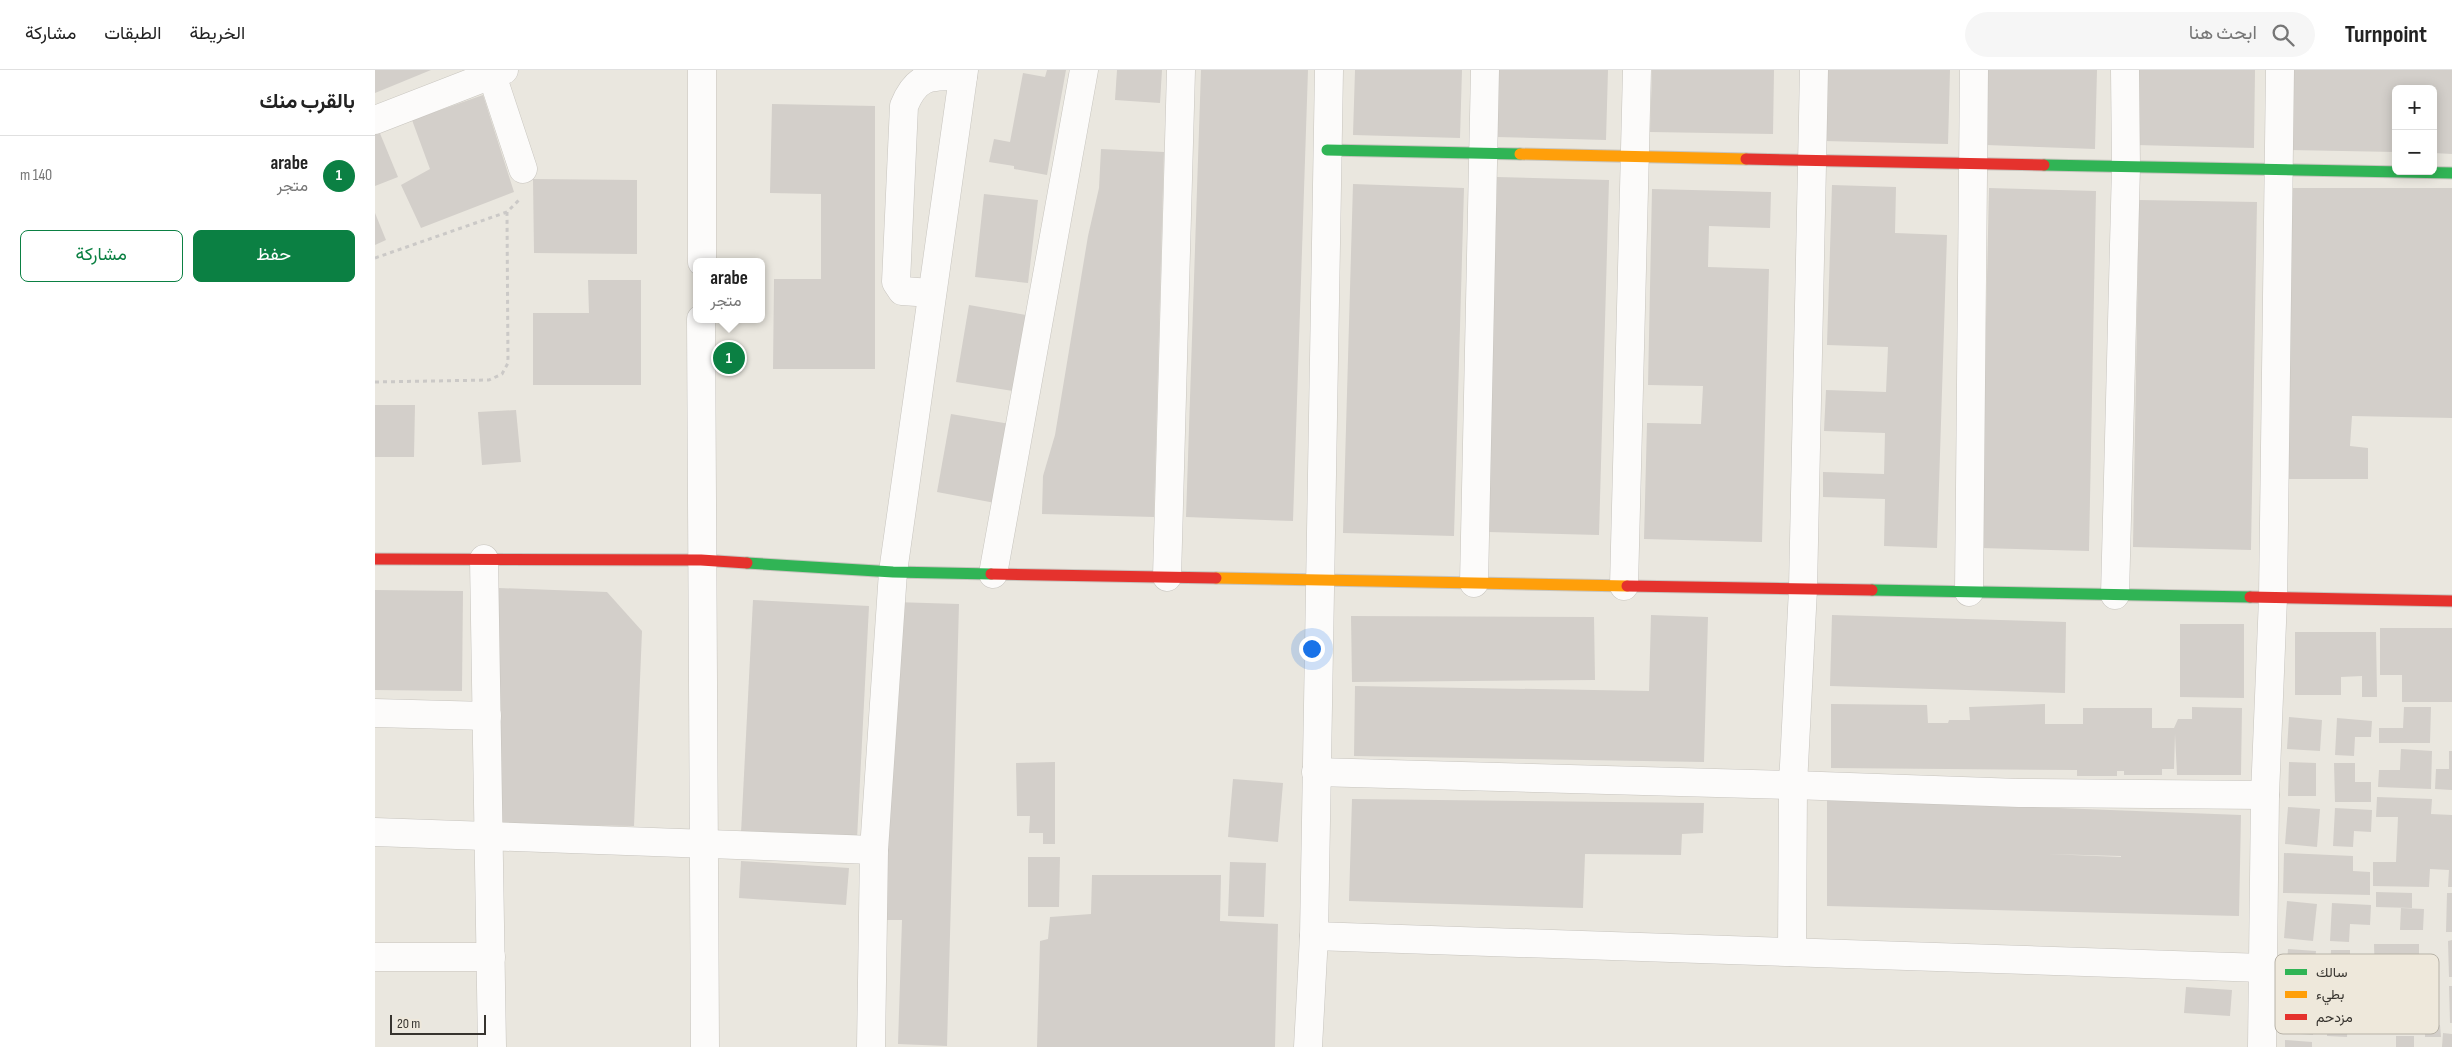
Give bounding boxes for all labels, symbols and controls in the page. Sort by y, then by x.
search box [1965,12,2315,57]
text: Turnpoint [2345,20,2427,49]
icon: search [2269,21,2297,49]
text: ابحث هنا [2189,22,2257,45]
text: مشاركة [25,23,76,44]
text: الطبقات [104,23,161,44]
text: الخريطة [189,23,245,44]
map controls [2392,85,2437,175]
button: + [2392,85,2437,130]
text: بالقرب منك [260,89,355,114]
button: − [2392,130,2437,175]
text: arabe [270,152,308,175]
text: 140 m [20,166,52,185]
text: 1 [336,166,342,185]
text: متجر [277,177,308,196]
button: مشاركة [20,230,183,282]
button: حفظ [193,230,355,282]
popup [693,258,765,323]
text: arabe [710,267,748,290]
text: متجر [710,292,742,311]
pin: 1 [713,339,745,377]
your location [1299,636,1325,662]
legend [2275,954,2439,1034]
text: سالك [2316,964,2347,981]
text: بطيء [2316,986,2344,1006]
text: مزدحم [2316,1009,2353,1026]
scale bar [390,1012,486,1035]
text: 20 m [397,1015,420,1032]

